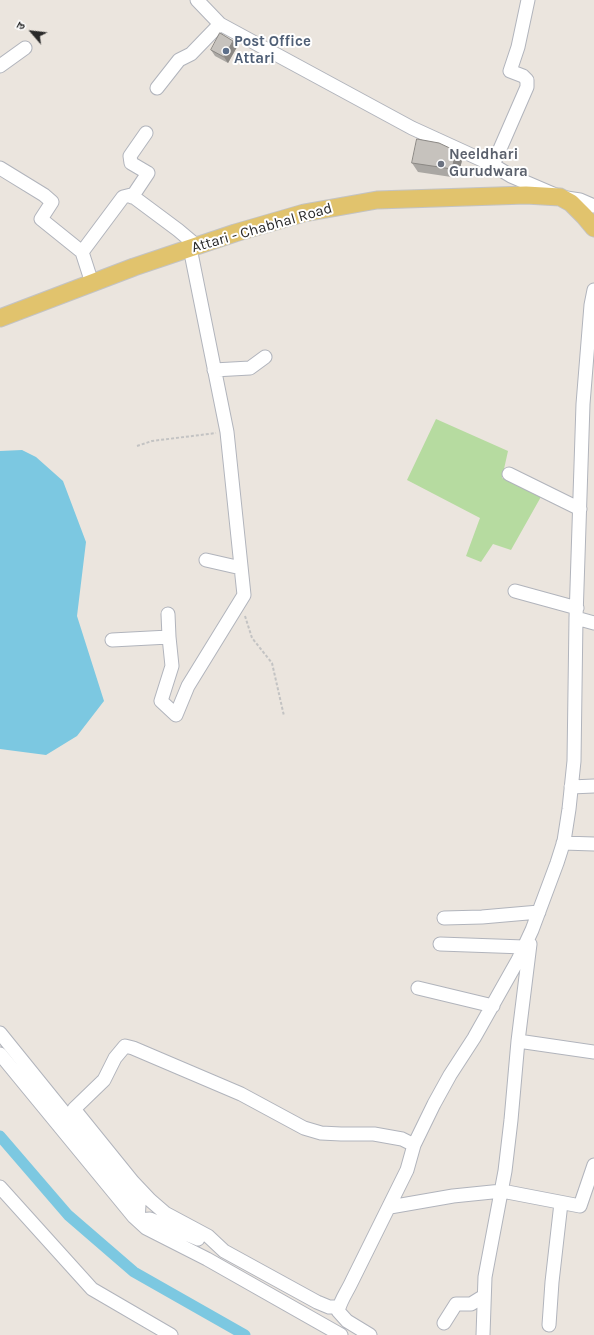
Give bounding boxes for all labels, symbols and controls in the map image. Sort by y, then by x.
north arrow [12,12,52,52]
text: उ [14,20,28,32]
place label: Post Office Attari [234,33,311,68]
marker: Post Office Attari [221,46,231,56]
place label: Neeldhari Gurudwara [449,146,528,181]
marker: Neeldhari Gurudwara [436,159,446,169]
street label: Attari - Chabhal Road [190,199,334,257]

